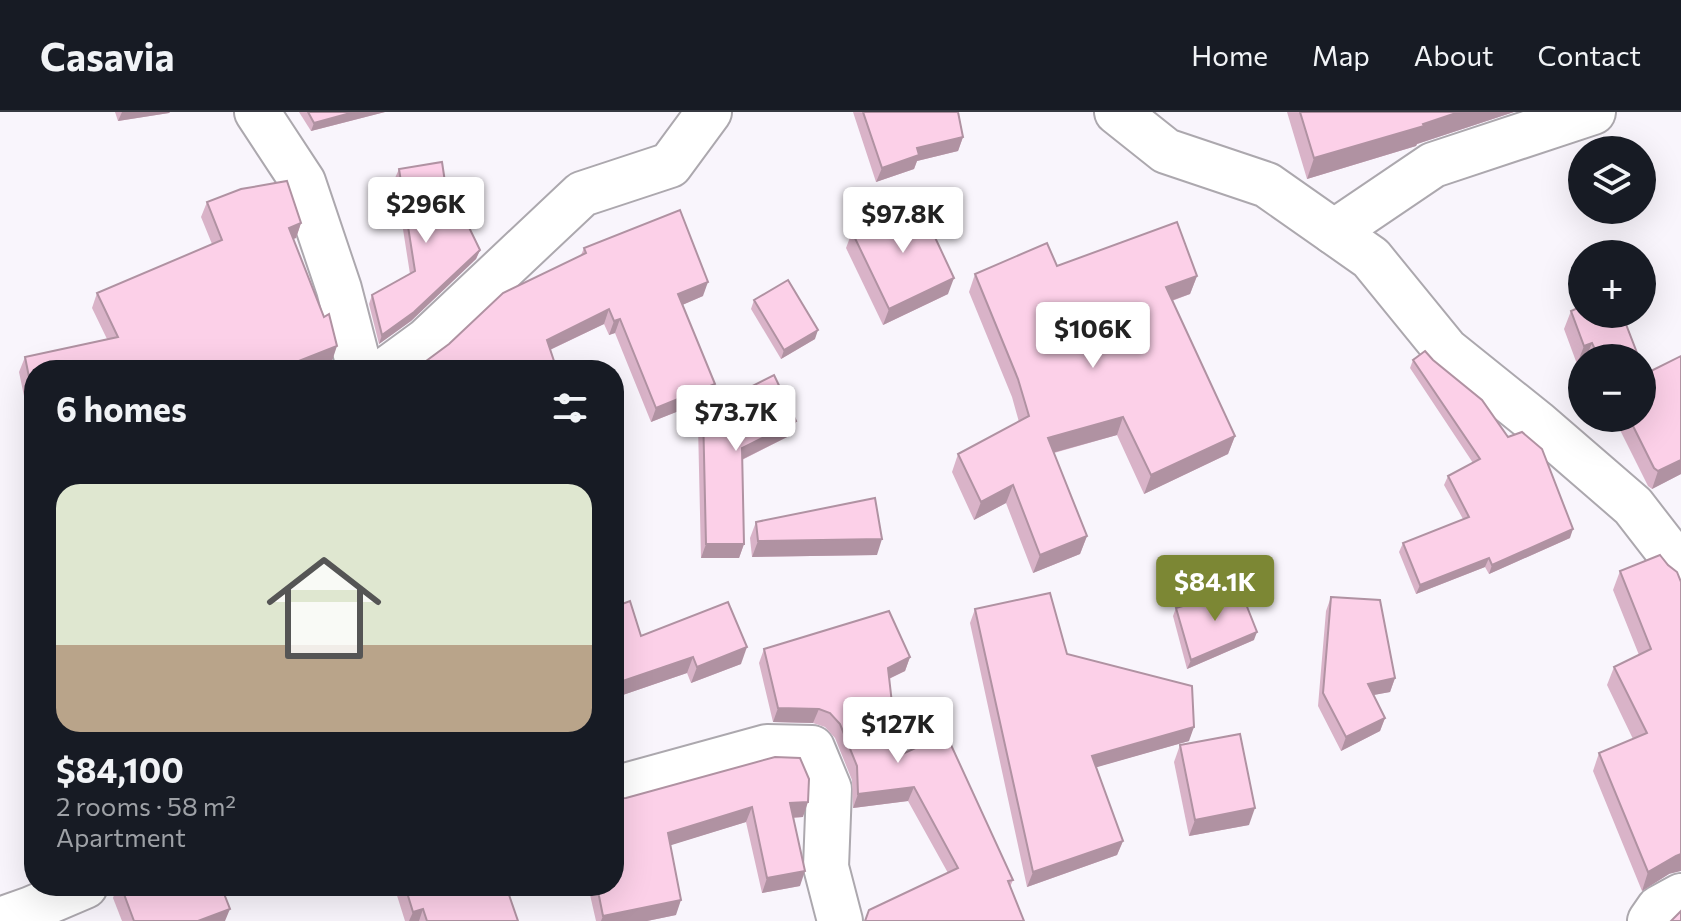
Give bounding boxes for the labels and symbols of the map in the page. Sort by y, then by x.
pin: $296K [370,177,482,245]
pin: $97.8K [838,187,968,255]
pin: $106K [1037,302,1149,370]
pin: $73.7K [671,385,801,453]
pin: $84.1K [1150,555,1280,623]
pin: $127K [842,697,954,765]

